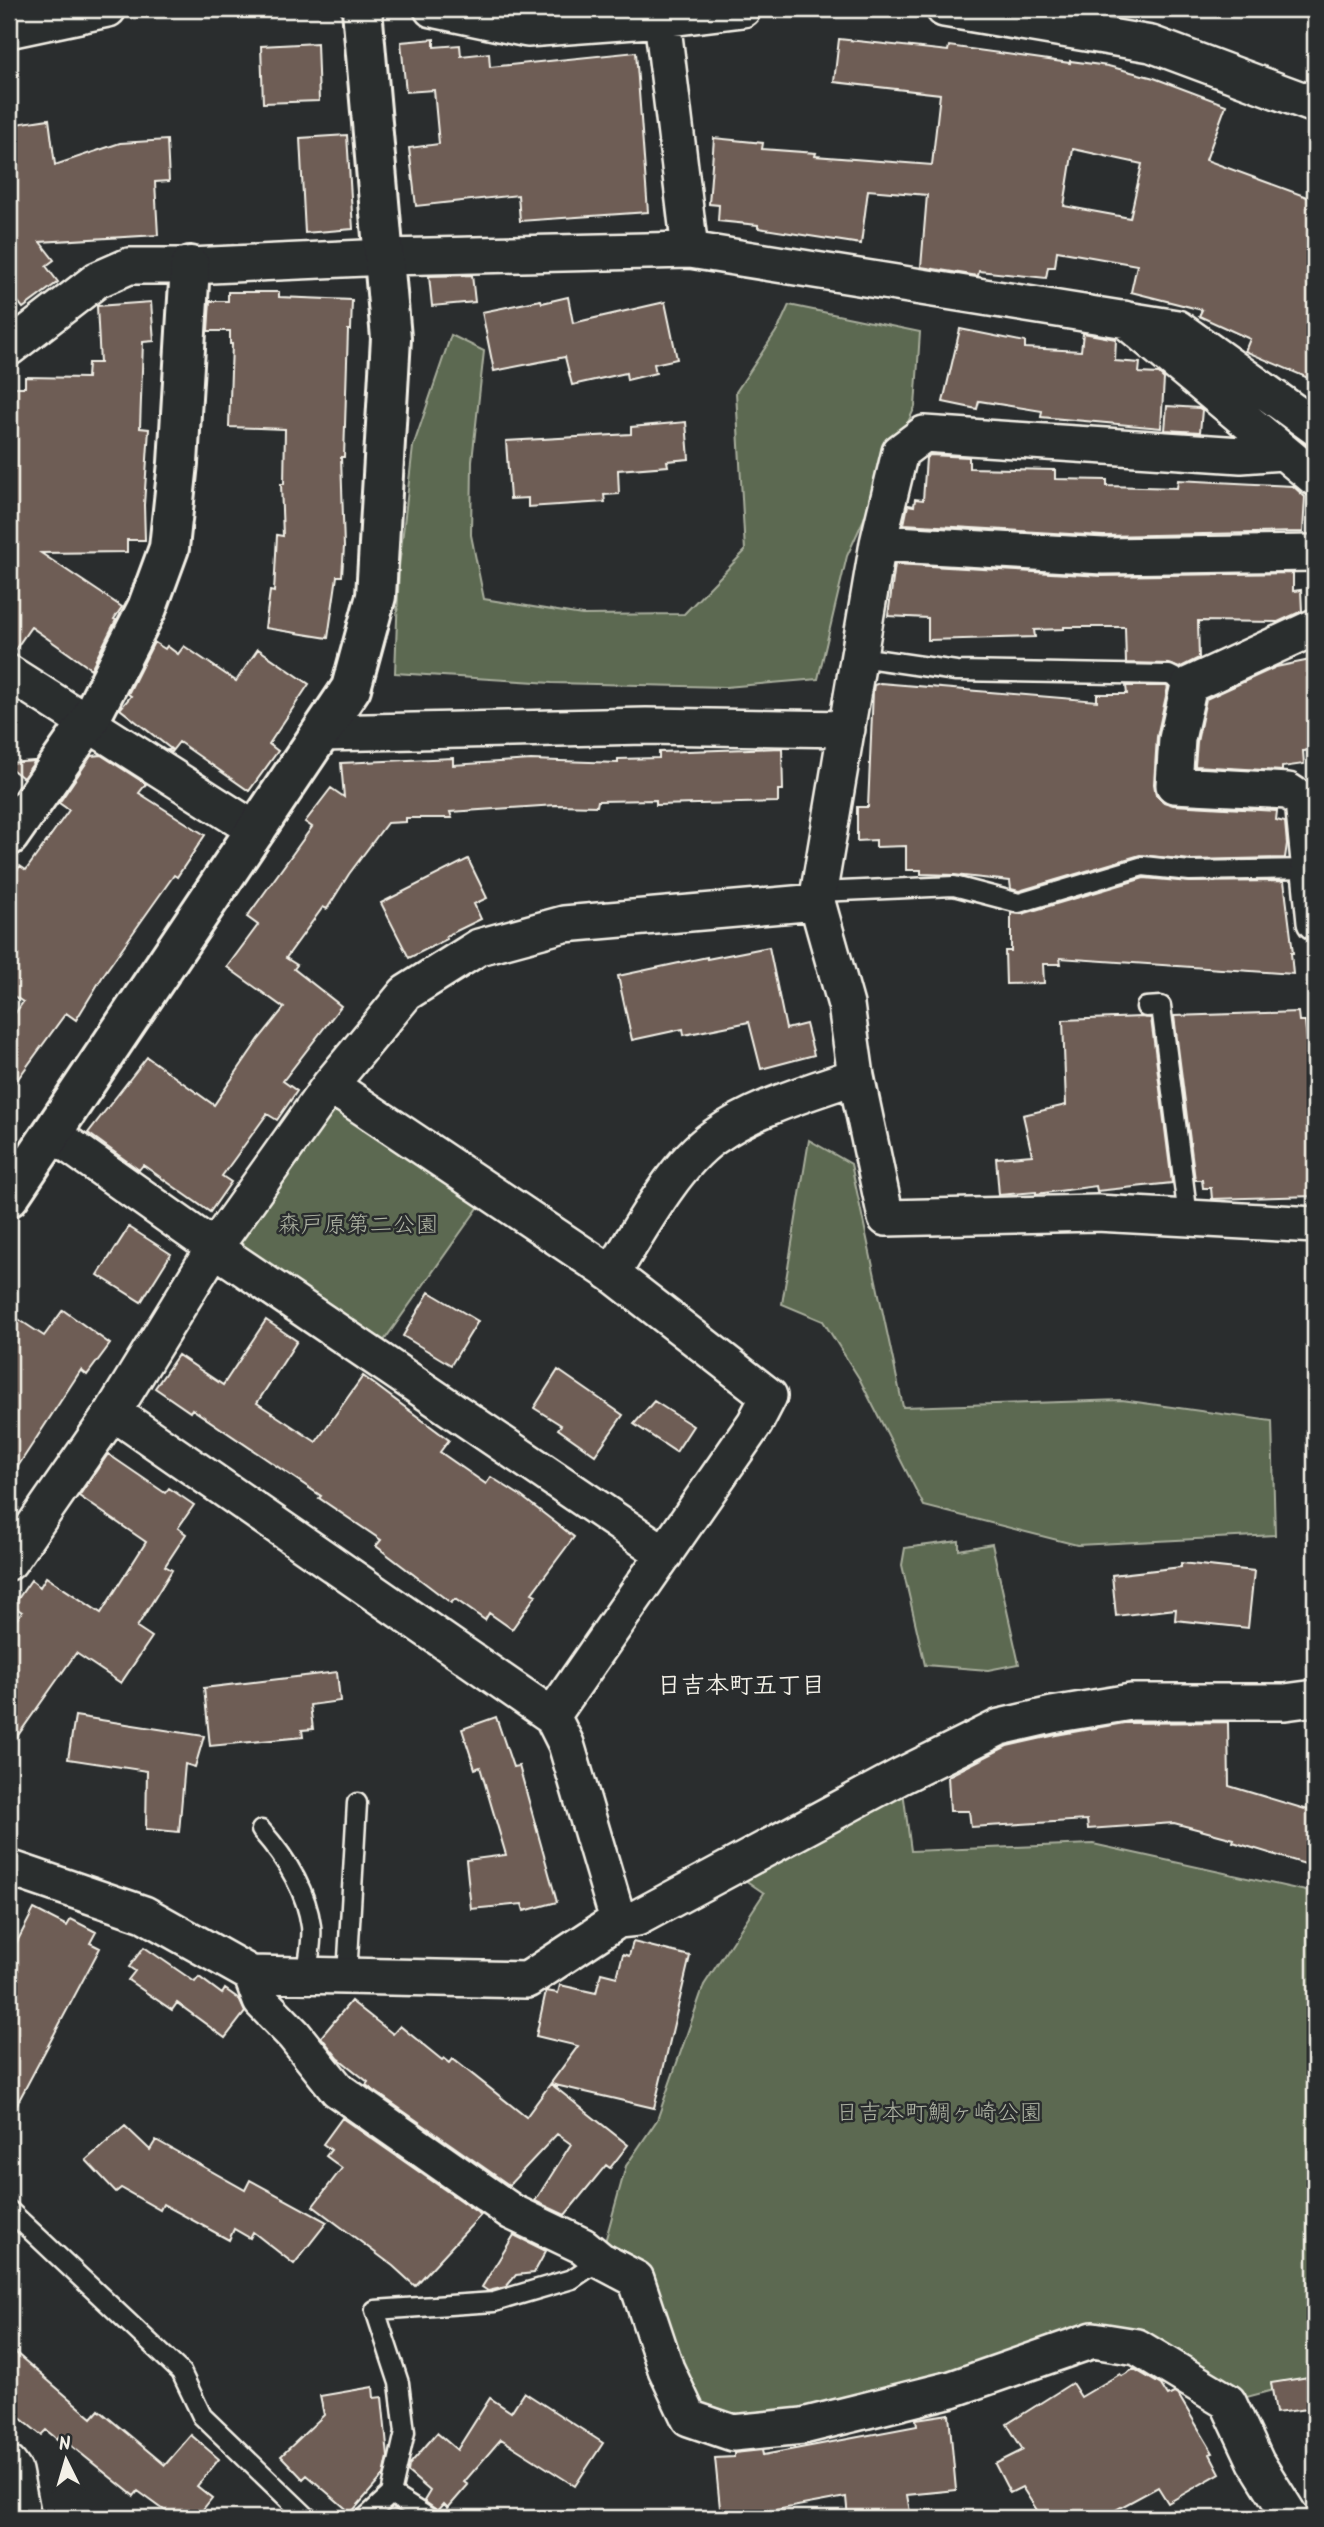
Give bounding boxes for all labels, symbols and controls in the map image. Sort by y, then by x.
park label: 森戸原第二公園 [278,1208,439,1244]
district label: 日吉本町五丁目 [657,1667,825,1706]
park label: 日吉本町鯛ヶ崎公園 [836,2096,1043,2132]
north arrow [32,2426,102,2496]
text: N [57,2430,72,2461]

